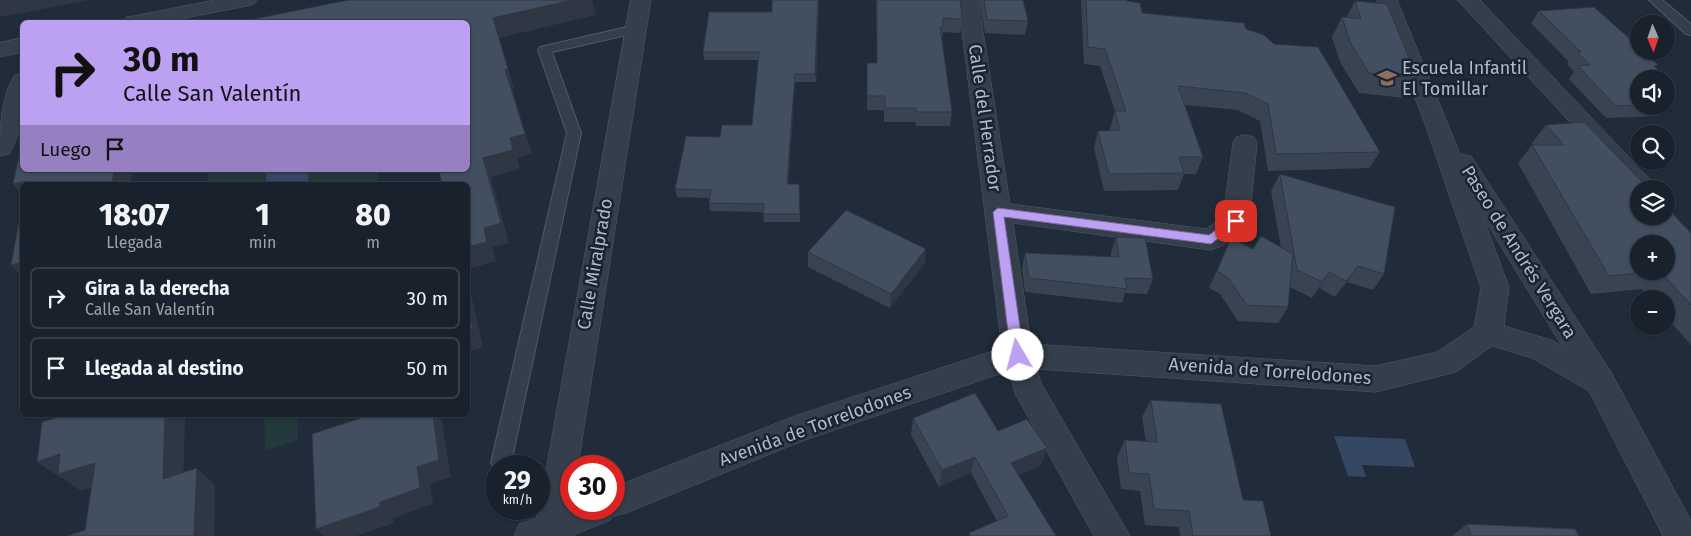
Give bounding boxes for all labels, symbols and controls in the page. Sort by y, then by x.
north arrow [1630,15,1675,60]
map controls [1630,15,1675,335]
text: 30 m [123,38,200,80]
icon: right [40,40,105,105]
street label: Calle del Herrador [964,43,1006,193]
place label: Escuela Infantil El Tomillar [1402,57,1527,100]
school or university icon: Escuela Infantil El Tomillar [1376,67,1398,89]
button: sound [1630,70,1675,115]
text: Calle San Valentín [123,80,302,107]
button: search [1630,125,1675,170]
icon: arrive [101,135,129,163]
text: Luego [40,138,91,161]
street label: Paseo de Andrés Vergara [1457,161,1581,343]
button: layers [1630,180,1675,225]
text: 18:07 [99,197,170,233]
text: 1 [255,197,270,233]
text: 80 [355,197,391,233]
street label: Calle Miralprado [573,197,617,331]
pin [1215,200,1257,242]
icon: arrive [1222,207,1250,235]
text: Llegada [106,233,162,252]
text: min [249,233,276,252]
text: m [366,233,380,252]
button: + [1630,235,1675,280]
text: Gira a la derecha [85,277,230,300]
icon: right [42,284,70,312]
text: 30 m [407,287,448,310]
button: − [1630,290,1675,335]
text: Calle San Valentín [85,300,215,319]
position arrow [991,328,1043,380]
street label: Avenida de Torrelodones [1168,353,1372,389]
icon: arrive [42,354,70,382]
text: Llegada al destino [85,357,244,380]
text: 50 m [407,357,448,380]
street label: Avenida de Torrelodones [716,381,914,471]
speed limit sign: 30 [560,455,625,520]
text: 29 [504,466,531,496]
text: km/h [503,493,532,507]

